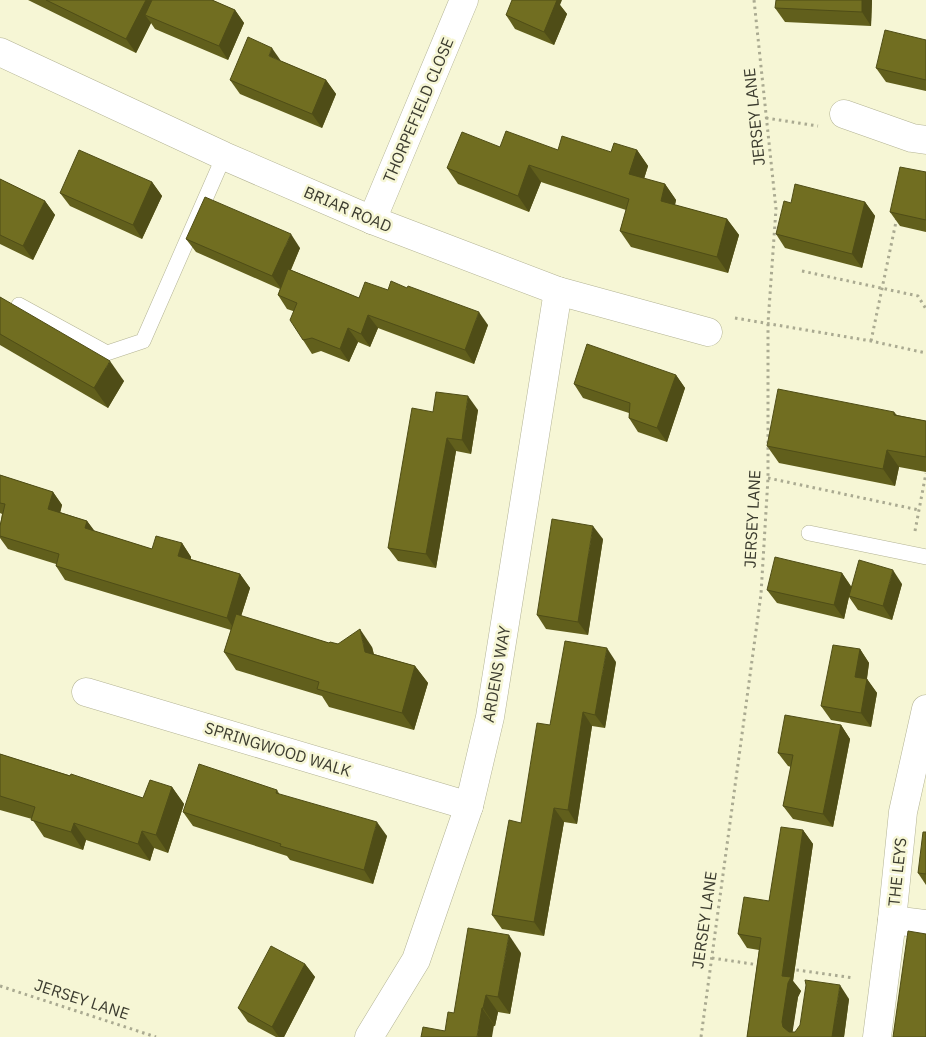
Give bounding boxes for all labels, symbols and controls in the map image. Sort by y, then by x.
street label: THORPEFIELD CLOSE [378,34,458,186]
street label: JERSEY LANE [739,67,769,167]
street label: BRIAR ROAD [301,182,395,236]
street label: JERSEY LANE [739,469,765,569]
street label: ARDENS WAY [478,624,514,724]
street label: SPRINGWOOD WALK [202,717,354,781]
street label: THE LEYS [883,837,911,907]
street label: JERSEY LANE [687,870,721,970]
street label: JERSEY LANE [32,974,132,1024]

